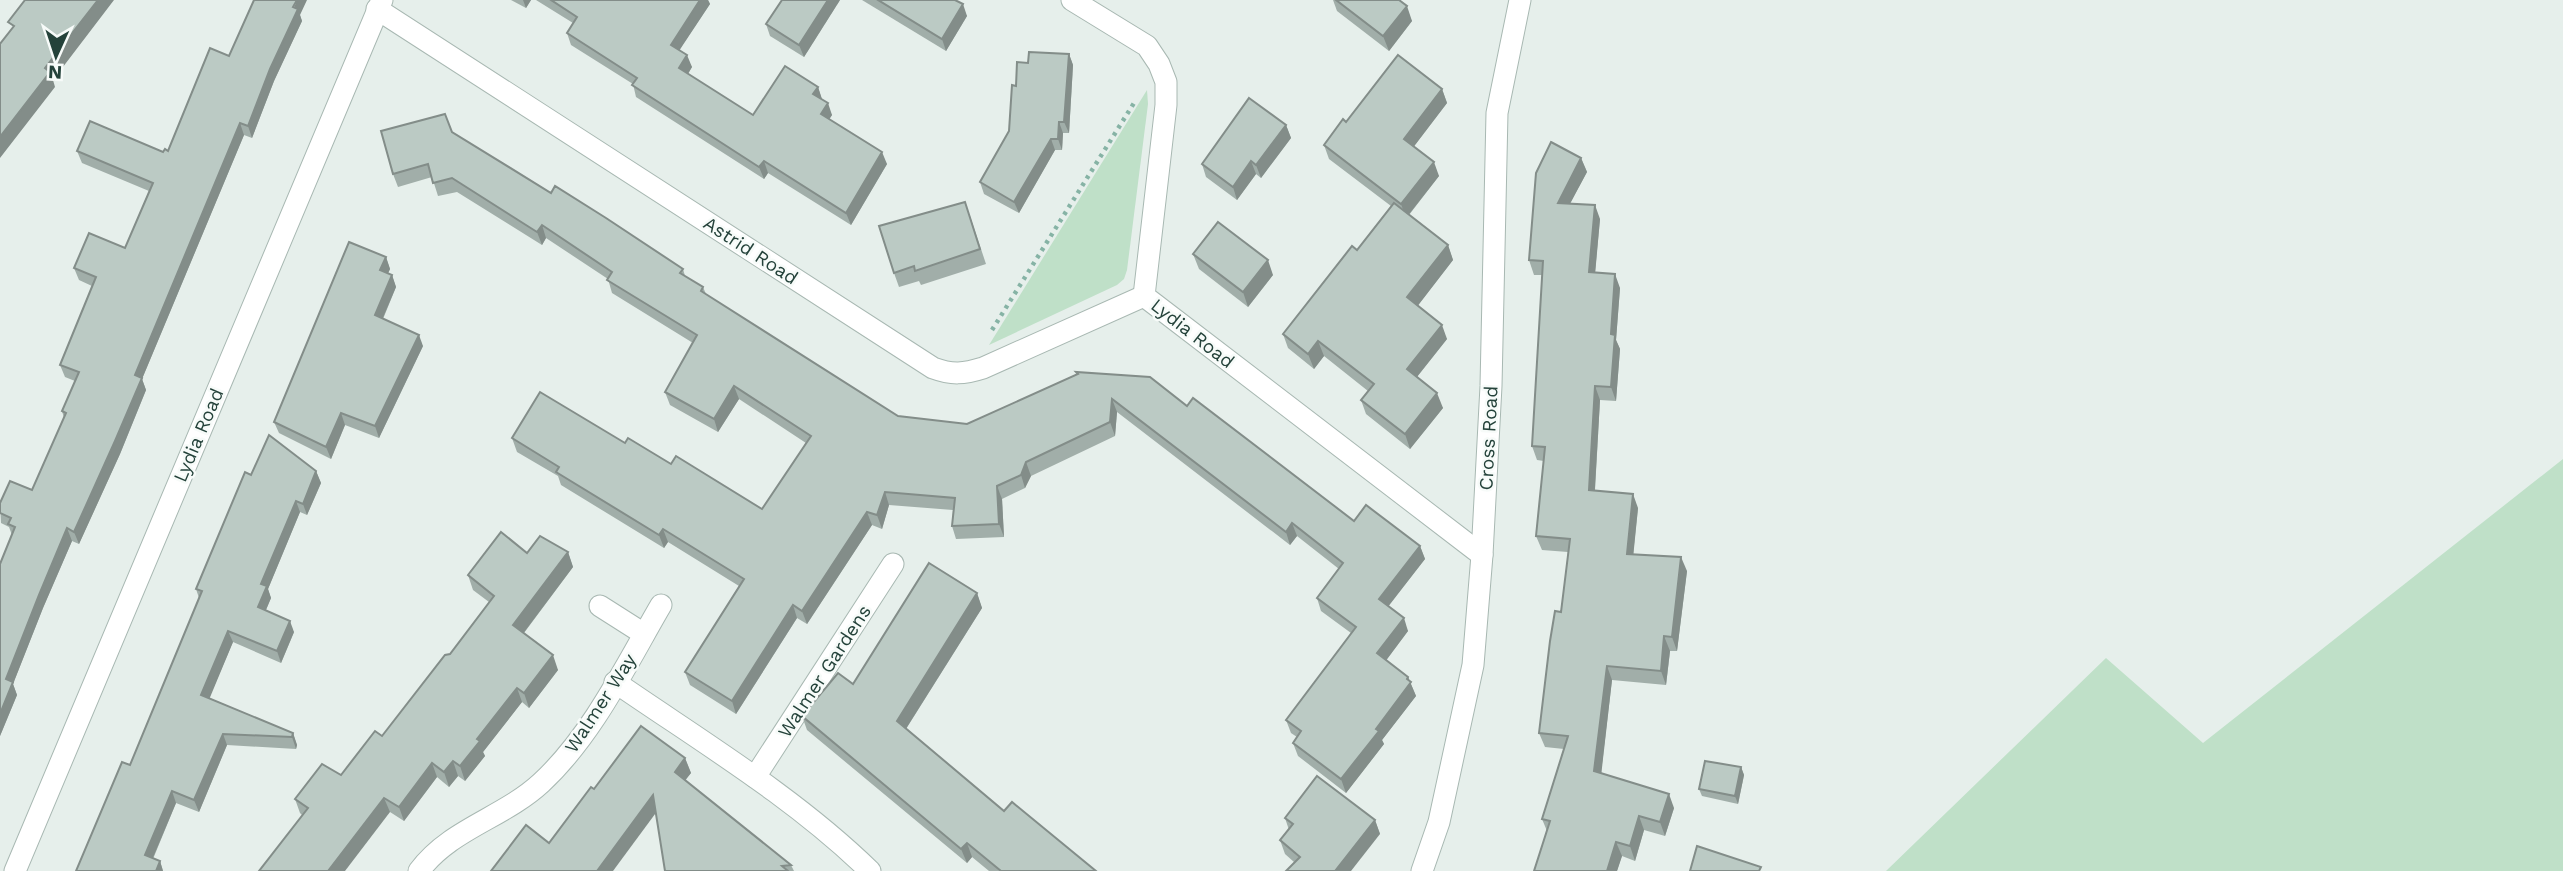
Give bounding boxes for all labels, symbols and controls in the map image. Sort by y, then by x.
north arrow [21,21,91,91]
text: N [47,61,63,84]
street label: Astrid Road [699,211,802,289]
street label: Lydia Road [1146,294,1239,373]
street label: Lydia Road [168,385,229,486]
street label: Cross Road [1474,385,1503,491]
street label: Walmer Gardens [773,601,876,742]
street label: Walmer Way [560,649,641,757]

